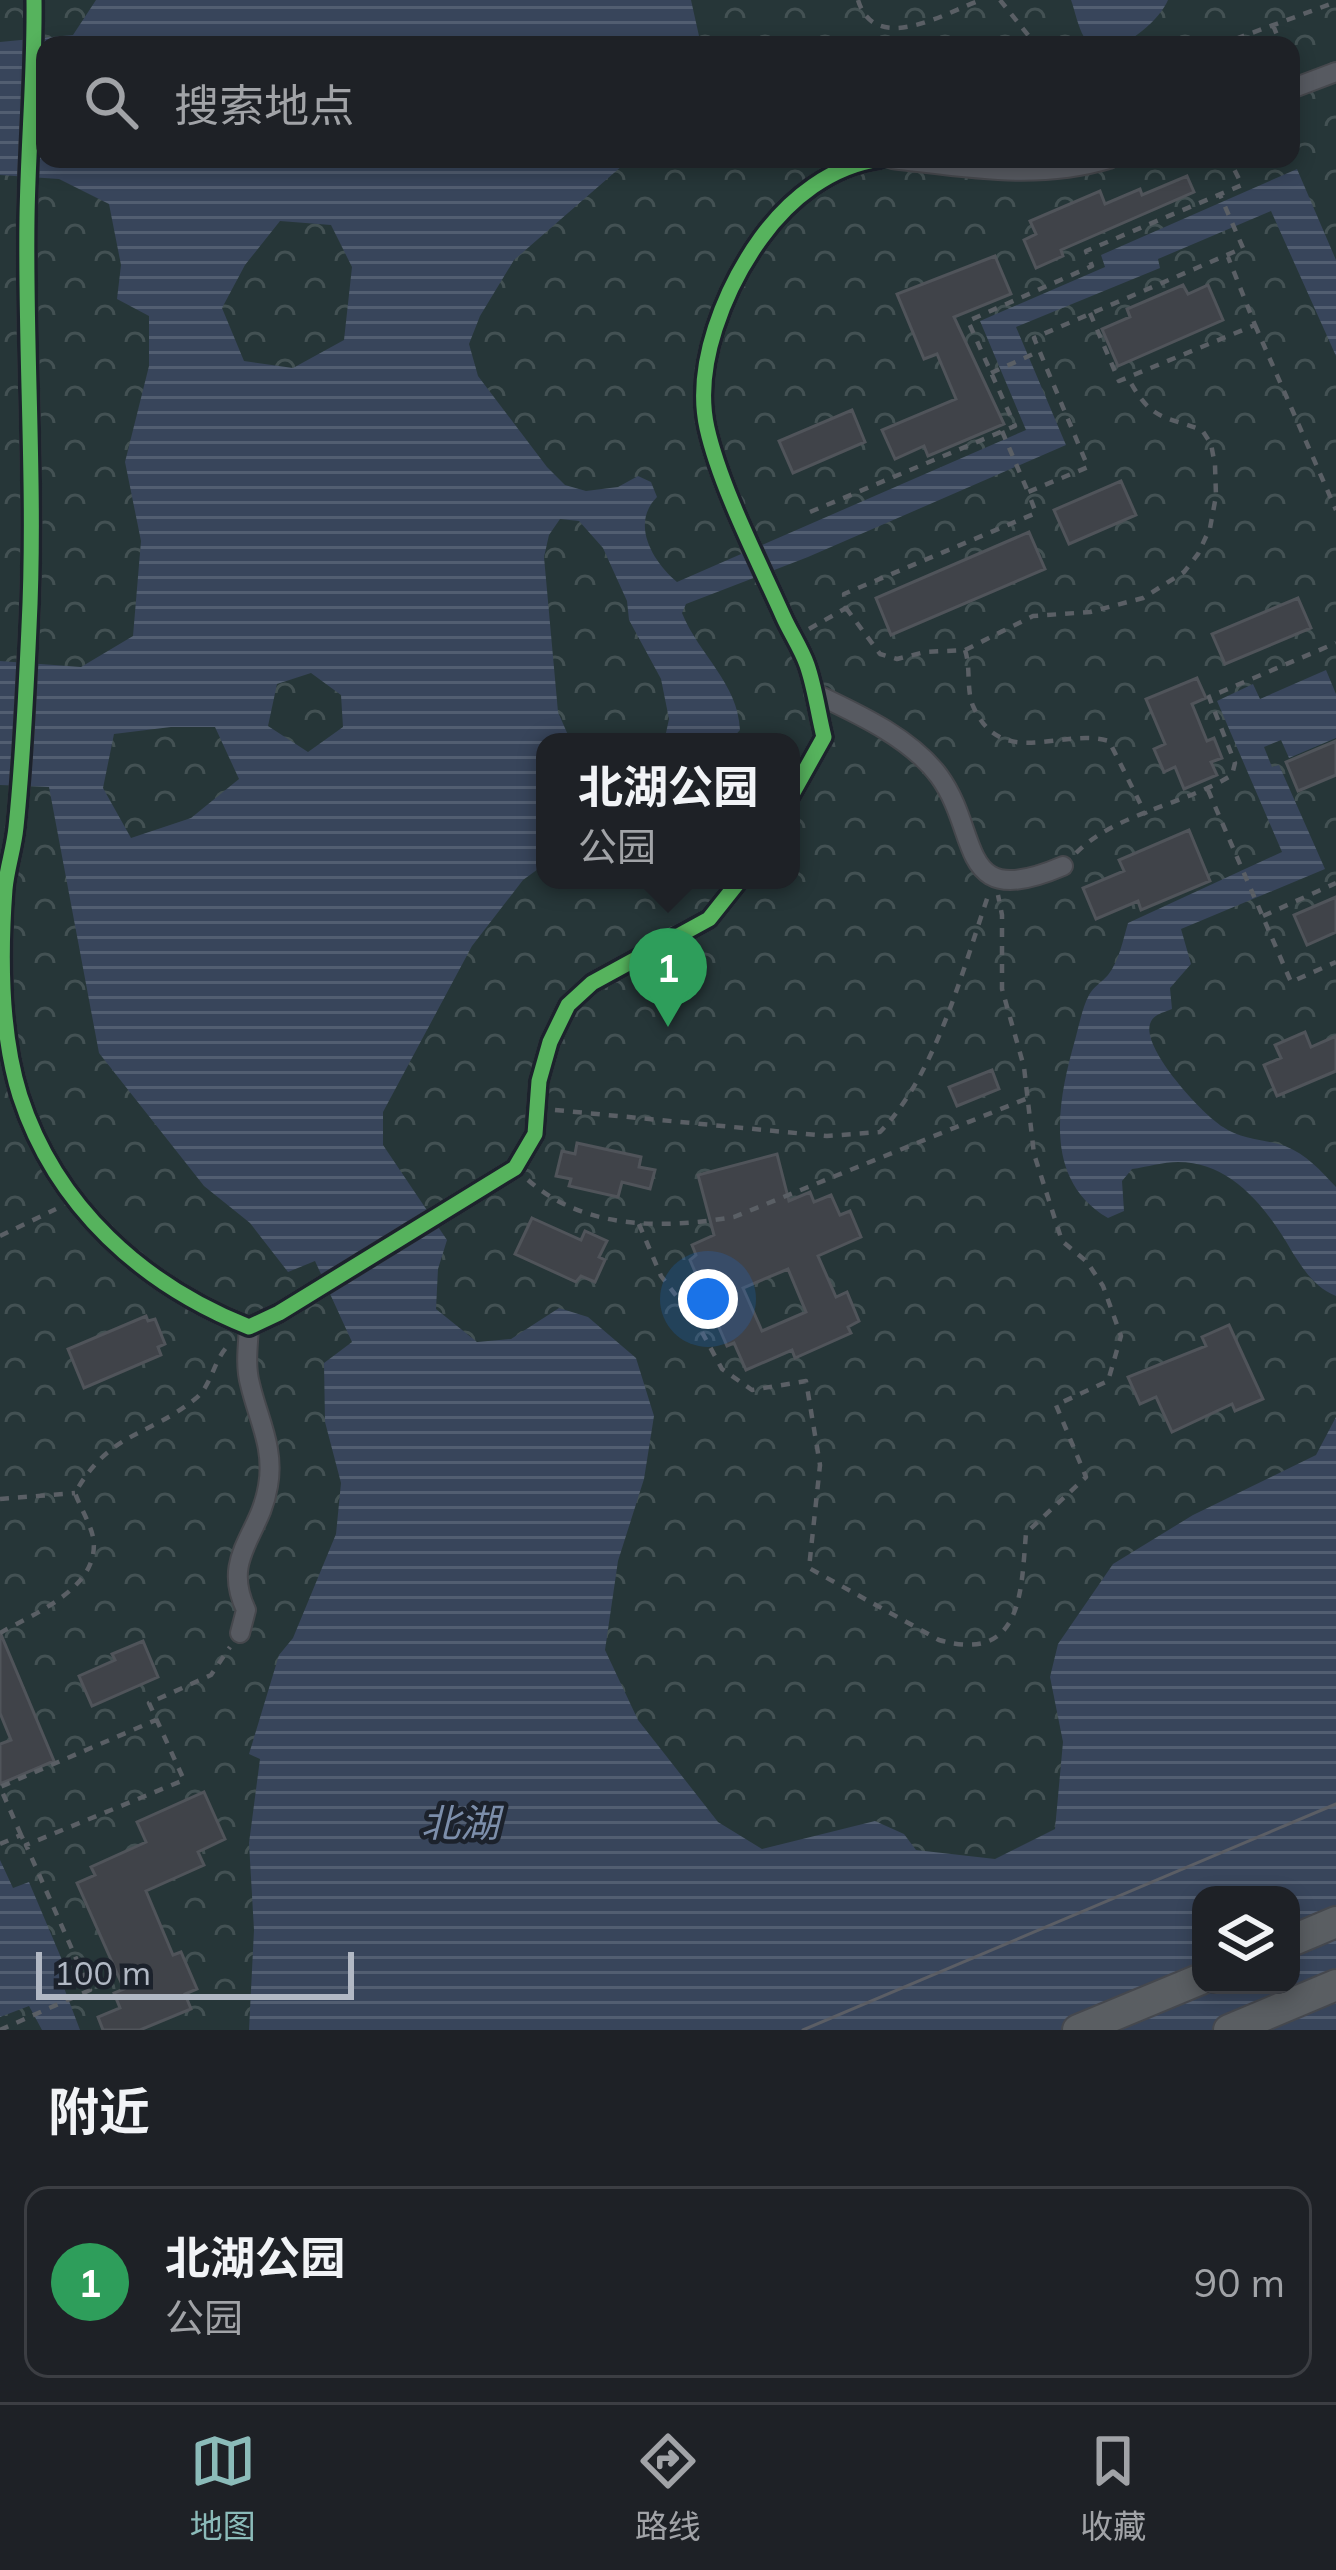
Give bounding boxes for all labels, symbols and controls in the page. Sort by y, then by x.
search box [36,36,1300,168]
icon: search [78,69,144,135]
text: 搜索地点 [174,77,354,133]
popup [536,733,800,889]
text: 北湖公园 [578,758,758,814]
text: 公园 [578,822,656,871]
pin: 1 [629,928,707,1027]
your location [678,1269,738,1329]
water label: 北湖 [421,1798,505,1847]
map controls [1192,1886,1300,1994]
button: layers [1192,1886,1300,1994]
scale bar [36,1946,354,1999]
text: 100 m [54,1952,151,1993]
text: 附近 [48,2079,150,2143]
text: 北湖公园 [165,2229,345,2285]
text: 1 [78,2258,102,2307]
text: 90 m [1194,2258,1285,2307]
text: 公园 [165,2293,243,2342]
tab: 地图 [190,2428,256,2548]
tab: 路线 [635,2428,701,2548]
tab: 收藏 [1080,2428,1146,2548]

